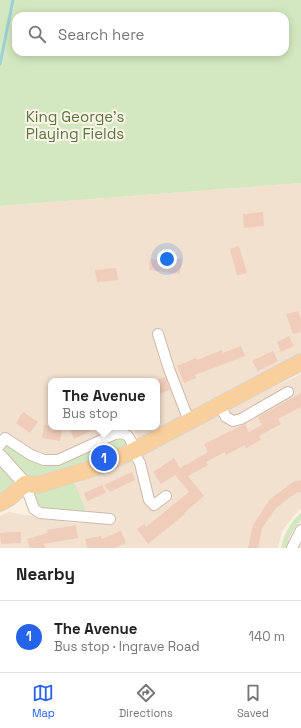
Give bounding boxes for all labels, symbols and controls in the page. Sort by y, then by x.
search box [12,12,289,56]
icon: search [26,23,48,45]
text: Search here [58,25,144,44]
park label: King George's Playing Fields [26,107,124,143]
your location [157,249,177,269]
popup [48,378,160,430]
text: The Avenue [62,386,146,405]
text: Bus stop [62,405,118,422]
pin: 1 [91,443,117,473]
text: Nearby [16,563,75,585]
text: The Avenue [54,619,137,638]
text: 1 [26,628,32,645]
text: 140 m [249,628,285,645]
text: Bus stop · Ingrave Road [54,638,200,655]
tab: Map [32,682,55,720]
tab: Directions [119,682,173,720]
tab: Saved [237,682,269,720]

